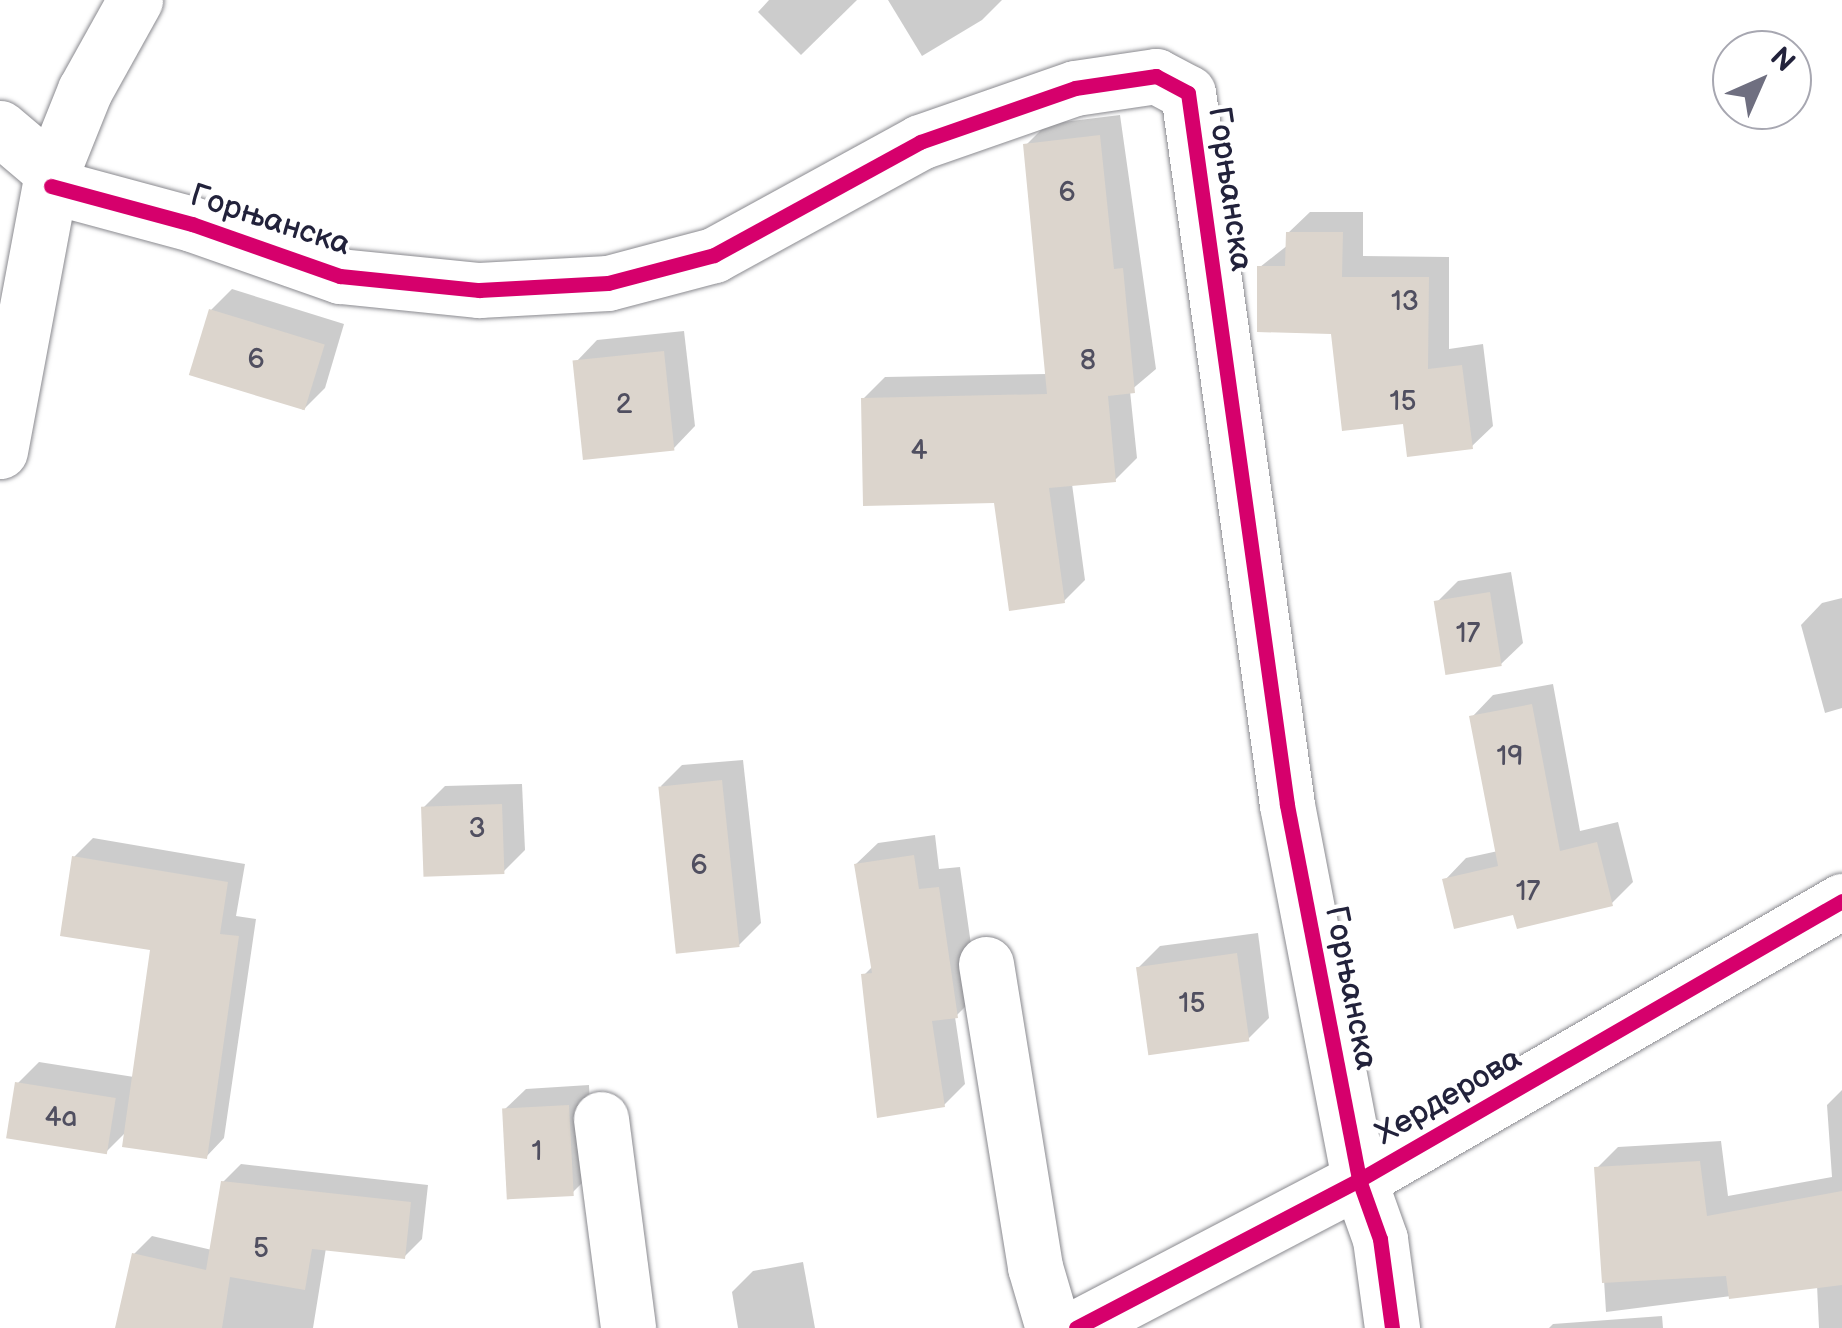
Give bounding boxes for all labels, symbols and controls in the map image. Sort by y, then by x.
north arrow [1712,30,1812,130]
text: N [1763,41,1801,79]
street label: Горњанска [1198,104,1260,274]
house number: 6 [1058,176,1076,210]
street label: Горњанска [185,177,355,265]
house number: 13 [1391,285,1419,319]
house number: 6 [247,343,265,377]
house number: 8 [1080,344,1096,378]
house number: 15 [1390,385,1416,419]
house number: 2 [616,388,632,422]
house number: 4 [910,434,928,468]
house number: 17 [1456,617,1480,651]
house number: 19 [1496,740,1524,774]
house number: 3 [468,812,486,846]
house number: 6 [690,849,708,883]
house number: 17 [1516,875,1540,909]
street label: Горњанска [1315,903,1385,1073]
house number: 15 [1179,987,1205,1021]
street label: Хердерова [1369,1040,1529,1154]
house number: 4a [45,1101,77,1135]
house number: 1 [532,1135,542,1169]
house number: 5 [253,1232,269,1266]

